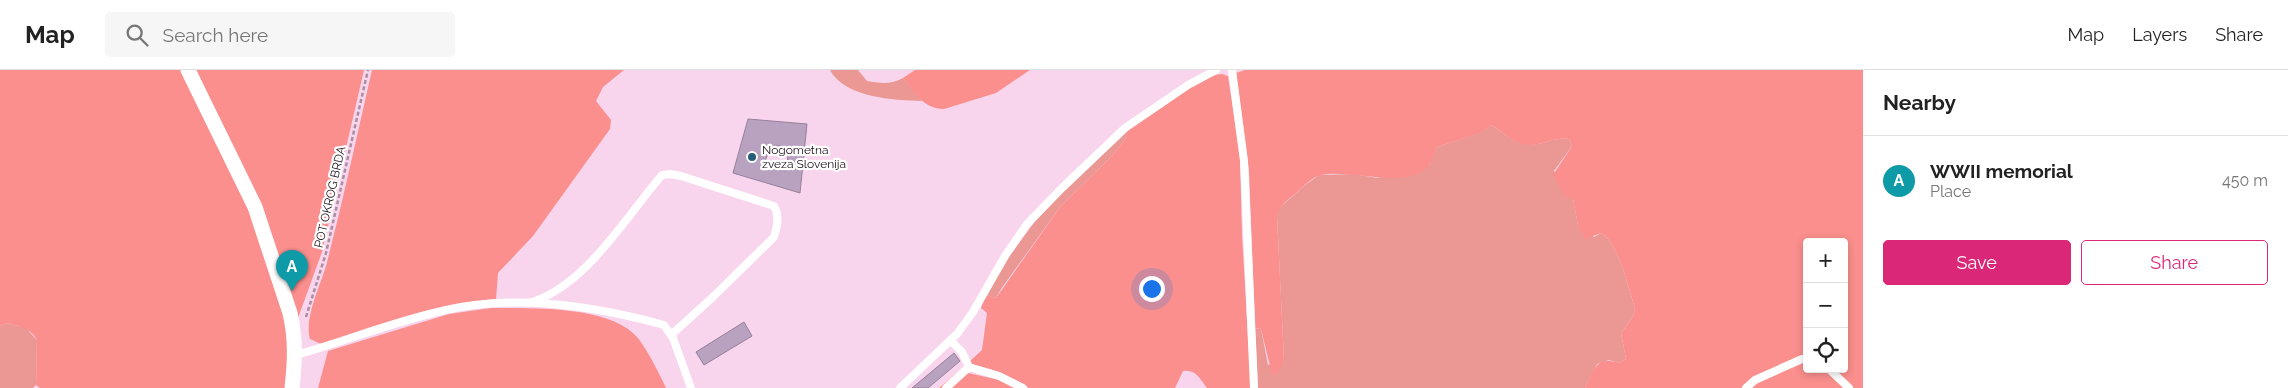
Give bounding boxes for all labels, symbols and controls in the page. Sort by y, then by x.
search box [105,12,455,57]
text: Map [25,20,75,49]
icon: search [123,21,151,49]
text: Search here [163,24,268,46]
text: Map [2068,24,2104,45]
text: Layers [2132,24,2187,45]
text: Share [2215,24,2263,45]
text: Nearby [1883,90,1956,115]
place label: Nogometna zveza Slovenija [762,143,846,171]
street label: POT OKROG BRDA [312,145,348,249]
marker: Nogometna zveza Slovenija [746,151,758,163]
text: WWII memorial [1930,160,2073,182]
text: A [1894,171,1904,190]
text: 450 m [2222,171,2268,190]
text: Place [1930,182,1971,201]
map controls [1803,238,1848,373]
button: + [1803,238,1848,283]
button: Save [1883,240,2071,285]
button: Share [2081,240,2268,285]
pin: A [276,250,308,291]
your location [1139,276,1165,302]
button: − [1803,283,1848,328]
button: locate [1803,328,1848,373]

